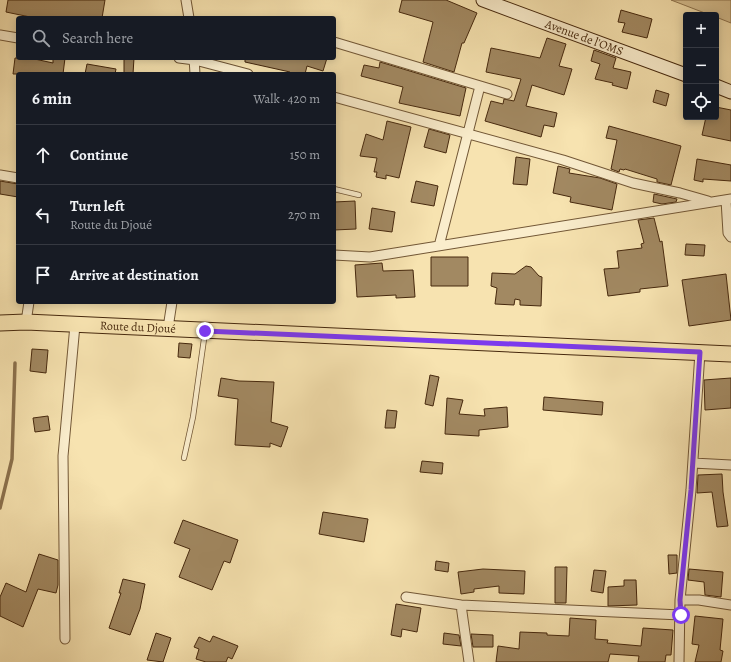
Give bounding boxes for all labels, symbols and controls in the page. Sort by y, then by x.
map controls [683,12,719,120]
button: + [683,12,719,48]
street label: Avenue de l'OMS [542,15,626,59]
search box [16,16,336,60]
icon: search [30,27,52,49]
text: Search here [62,28,133,48]
button: − [683,48,719,84]
button: locate [683,84,719,120]
text: 6 min [32,87,72,110]
text: Walk · 420 m [253,90,320,107]
icon: ahead [32,144,54,166]
text: Continue [70,145,128,165]
text: 150 m [290,146,320,163]
text: Turn left [70,196,125,216]
icon: left [32,204,54,226]
text: 270 m [288,206,320,223]
text: Route du Djoué [70,216,152,233]
icon: arrive [32,264,54,286]
text: Arrive at destination [70,265,199,285]
street label: Route du Djoué [100,317,176,337]
route end [196,322,214,340]
route start [672,606,690,624]

